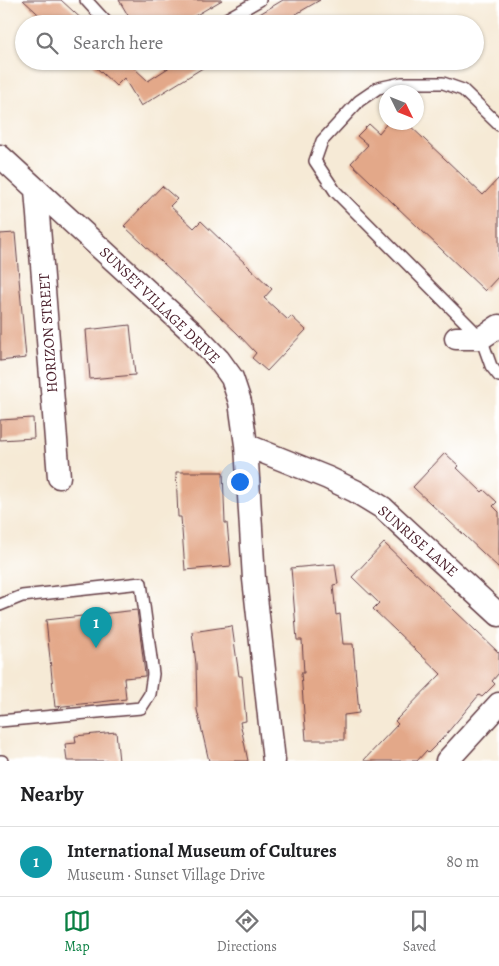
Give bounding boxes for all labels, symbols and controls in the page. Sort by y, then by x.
search box [15,15,484,70]
icon: search [33,29,61,57]
text: Search here [73,30,163,56]
north arrow [379,85,424,130]
street label: SUNSET VILLAGE DRIVE [95,242,225,368]
street label: HORIZON STREET [34,272,62,394]
your location [227,469,253,495]
street label: SUNRISE LANE [374,501,462,581]
pin: 1 [80,607,112,648]
text: Nearby [20,780,83,808]
text: International Museum of Cultures [67,838,337,864]
text: 1 [33,851,39,873]
text: 80 m [446,851,479,873]
text: Museum · Sunset Village Drive [67,864,265,886]
tab: Map [63,907,91,956]
tab: Directions [217,907,277,956]
tab: Saved [403,907,436,956]

